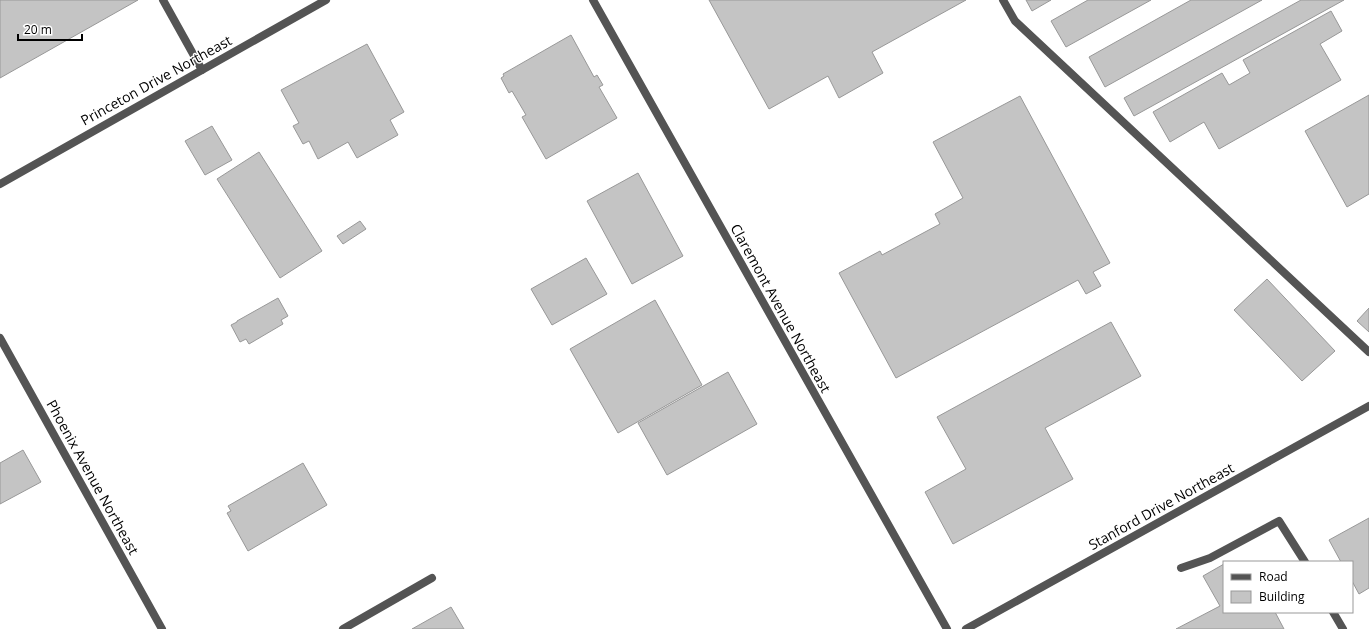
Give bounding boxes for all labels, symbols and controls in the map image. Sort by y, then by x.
scale bar [18,16,82,42]
text: 20 m [24,21,52,38]
street label: Princeton Drive Northeast [77,30,235,130]
street label: Claremont Avenue Northeast [727,220,835,396]
street label: Phoenix Avenue Northeast [42,396,144,558]
street label: Stanford Drive Northeast [1085,458,1237,554]
legend [1223,561,1353,613]
text: Road [1259,568,1288,585]
text: Building [1259,588,1305,605]

